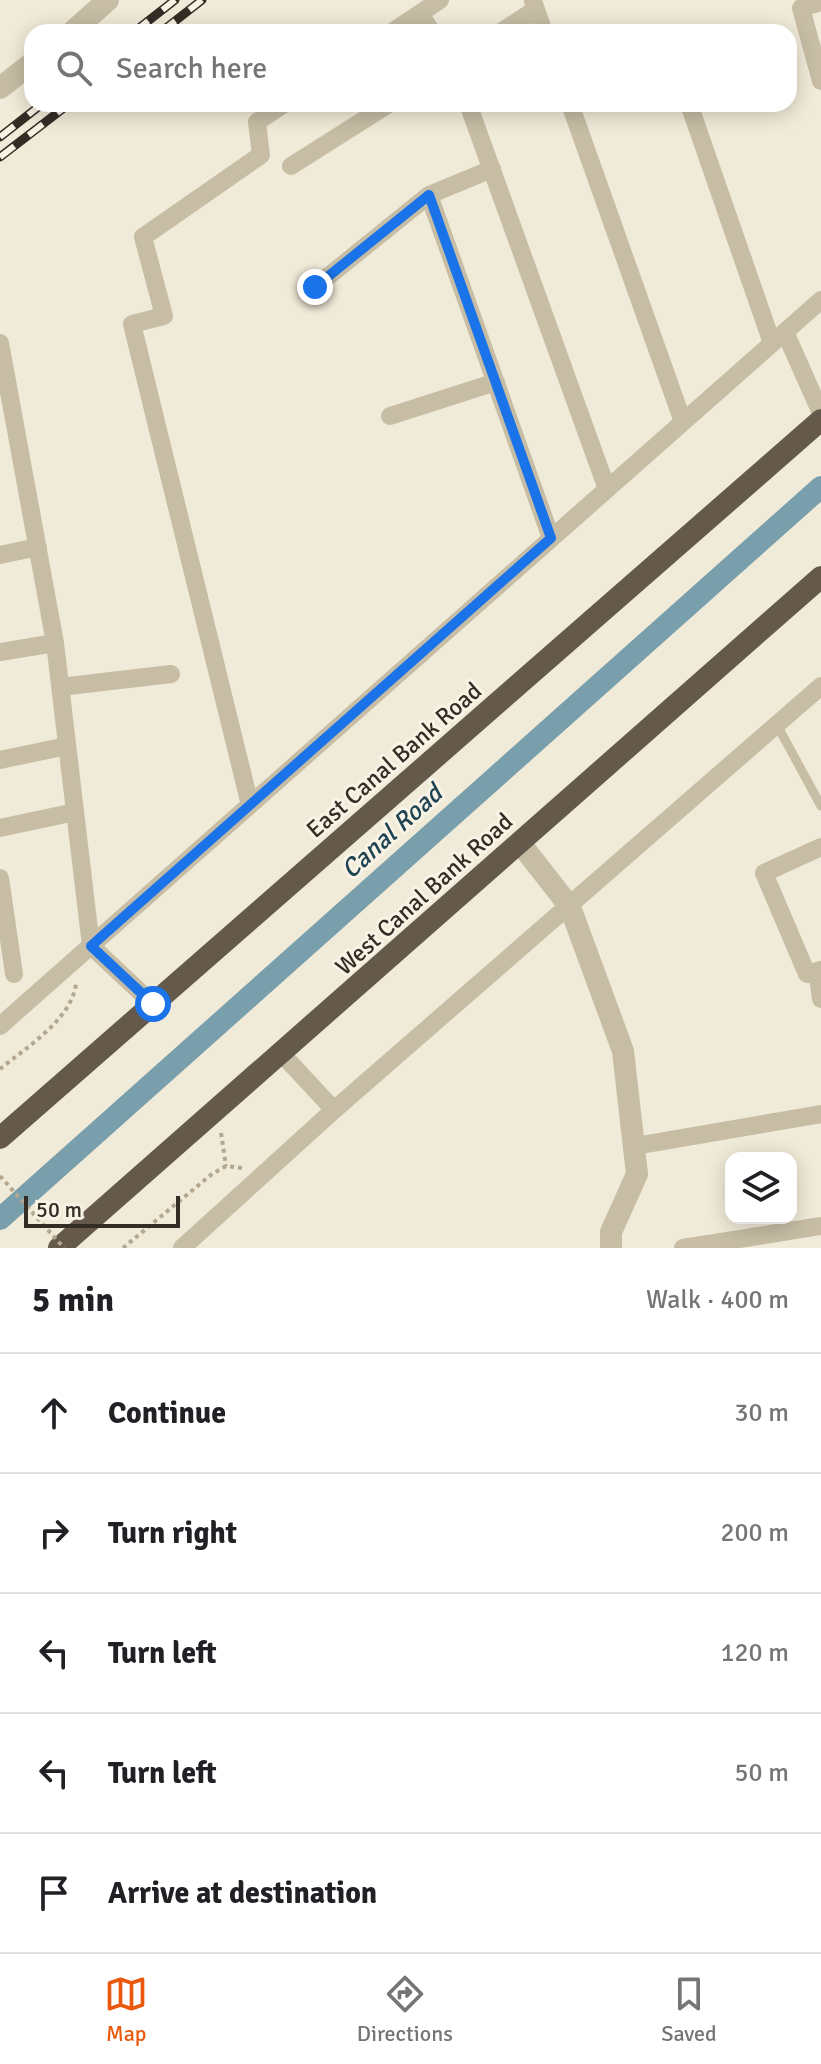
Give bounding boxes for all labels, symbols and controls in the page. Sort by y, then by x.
search box [24,24,797,112]
icon: search [52,46,96,90]
text: Search here [116,50,267,87]
route end [297,269,333,305]
street label: East Canal Bank Road [300,676,488,844]
water label: Canal Road [335,776,452,886]
street label: West Canal Bank Road [329,807,519,981]
route start [135,986,171,1022]
map controls [725,1152,797,1224]
button: layers [725,1152,797,1224]
scale bar [24,1192,180,1228]
text: 50 m [36,1196,82,1223]
text: 5 min [32,1279,114,1321]
text: Walk · 400 m [646,1284,789,1316]
icon: ahead [32,1391,76,1435]
text: Continue [108,1395,226,1432]
text: 30 m [734,1397,789,1429]
icon: right [32,1511,76,1555]
text: Turn right [108,1515,237,1552]
text: 200 m [720,1517,789,1549]
icon: left [32,1631,76,1675]
text: Turn left [108,1635,217,1672]
text: 120 m [720,1637,789,1669]
icon: left [32,1751,76,1795]
text: Turn left [108,1755,217,1792]
text: 50 m [734,1757,789,1789]
icon: arrive [32,1871,76,1915]
text: Arrive at destination [108,1875,377,1912]
tab: Map [104,1972,148,2047]
tab: Directions [357,1972,453,2047]
tab: Saved [661,1972,717,2047]

